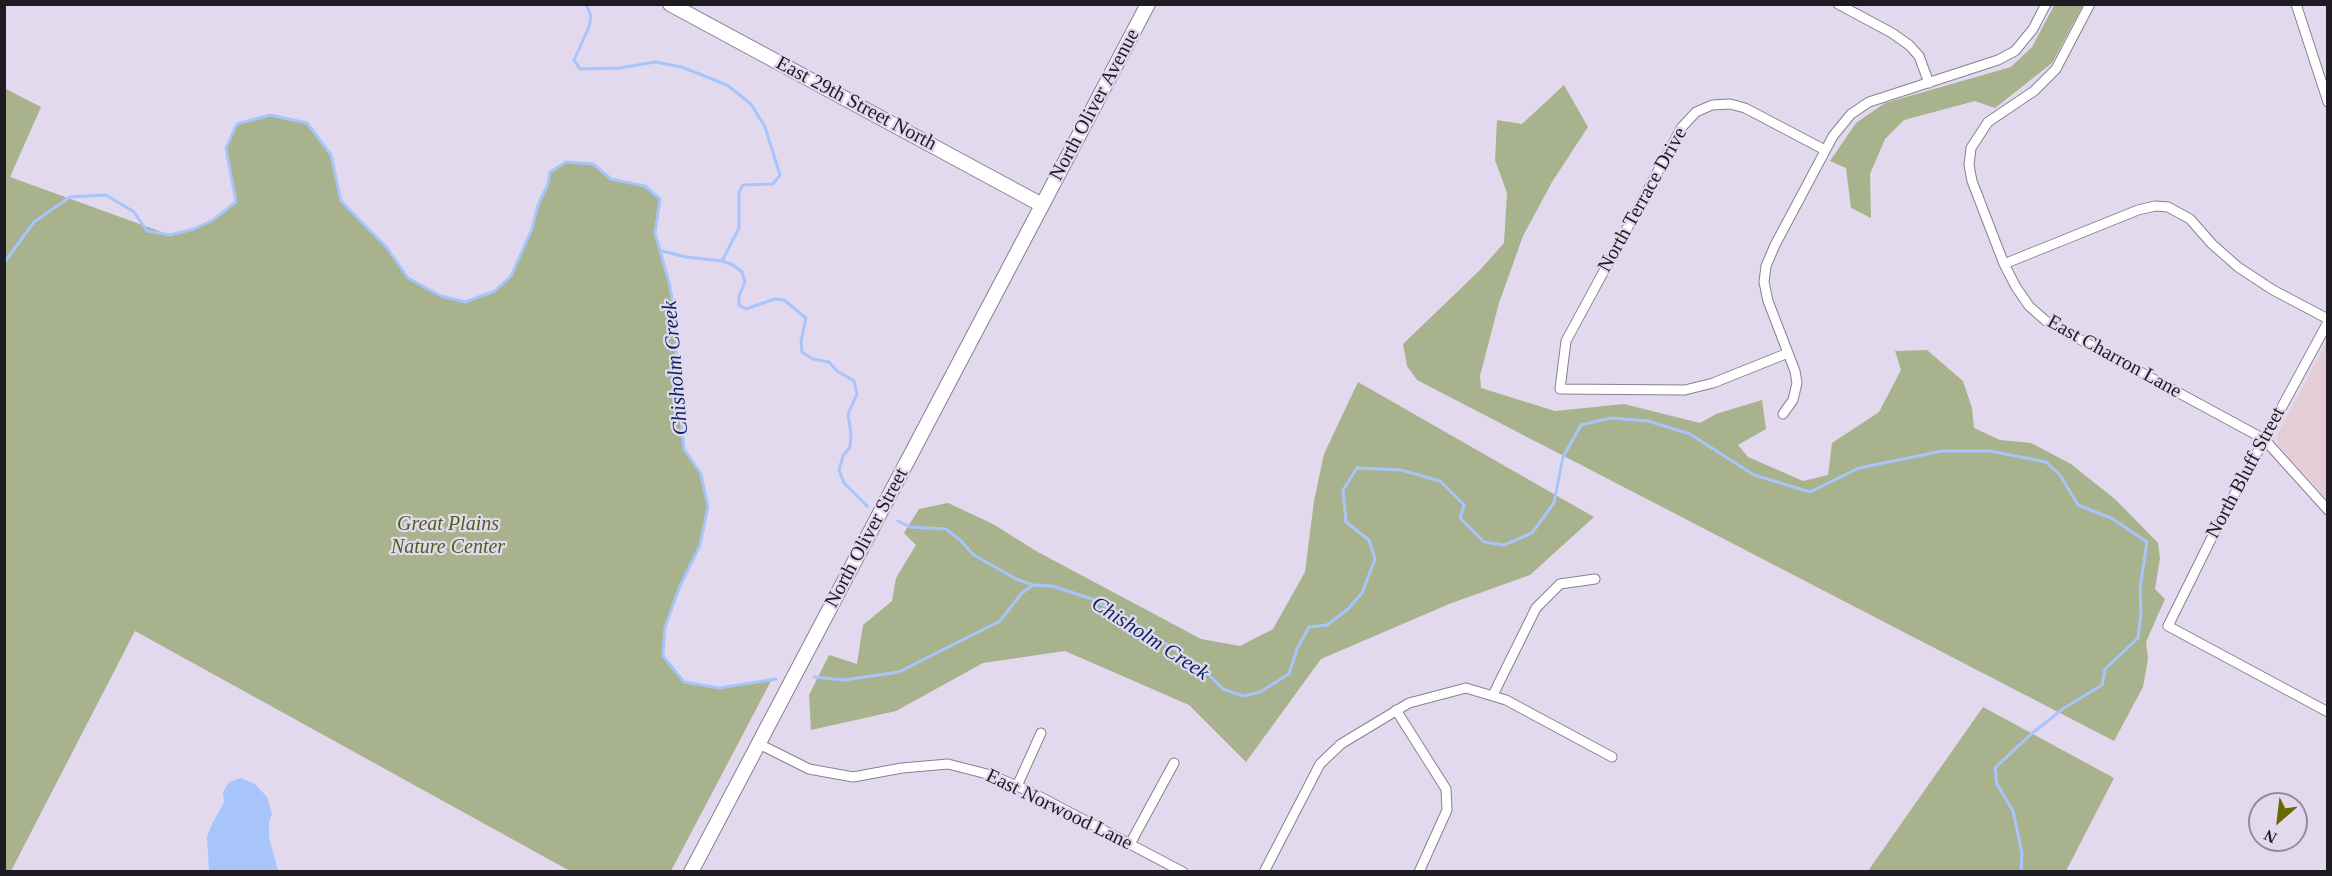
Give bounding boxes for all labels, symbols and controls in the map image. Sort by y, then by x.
street label: North Oliver Avenue [1045,25,1145,185]
street label: East 29th Street North [772,52,940,156]
street label: North Terrace Drive [1593,123,1693,277]
water label: Chisholm Creek [658,300,694,436]
street label: East Charron Lane [2043,310,2185,404]
street label: North Bluff Street [2201,403,2291,543]
street label: North Oliver Street [820,464,914,612]
park label: Great Plains Nature Center [391,513,505,560]
water label: Chisholm Creek [1086,592,1214,686]
street label: East Norwood Lane [982,764,1136,856]
north arrow [2248,792,2308,852]
text: N [2261,826,2279,847]

